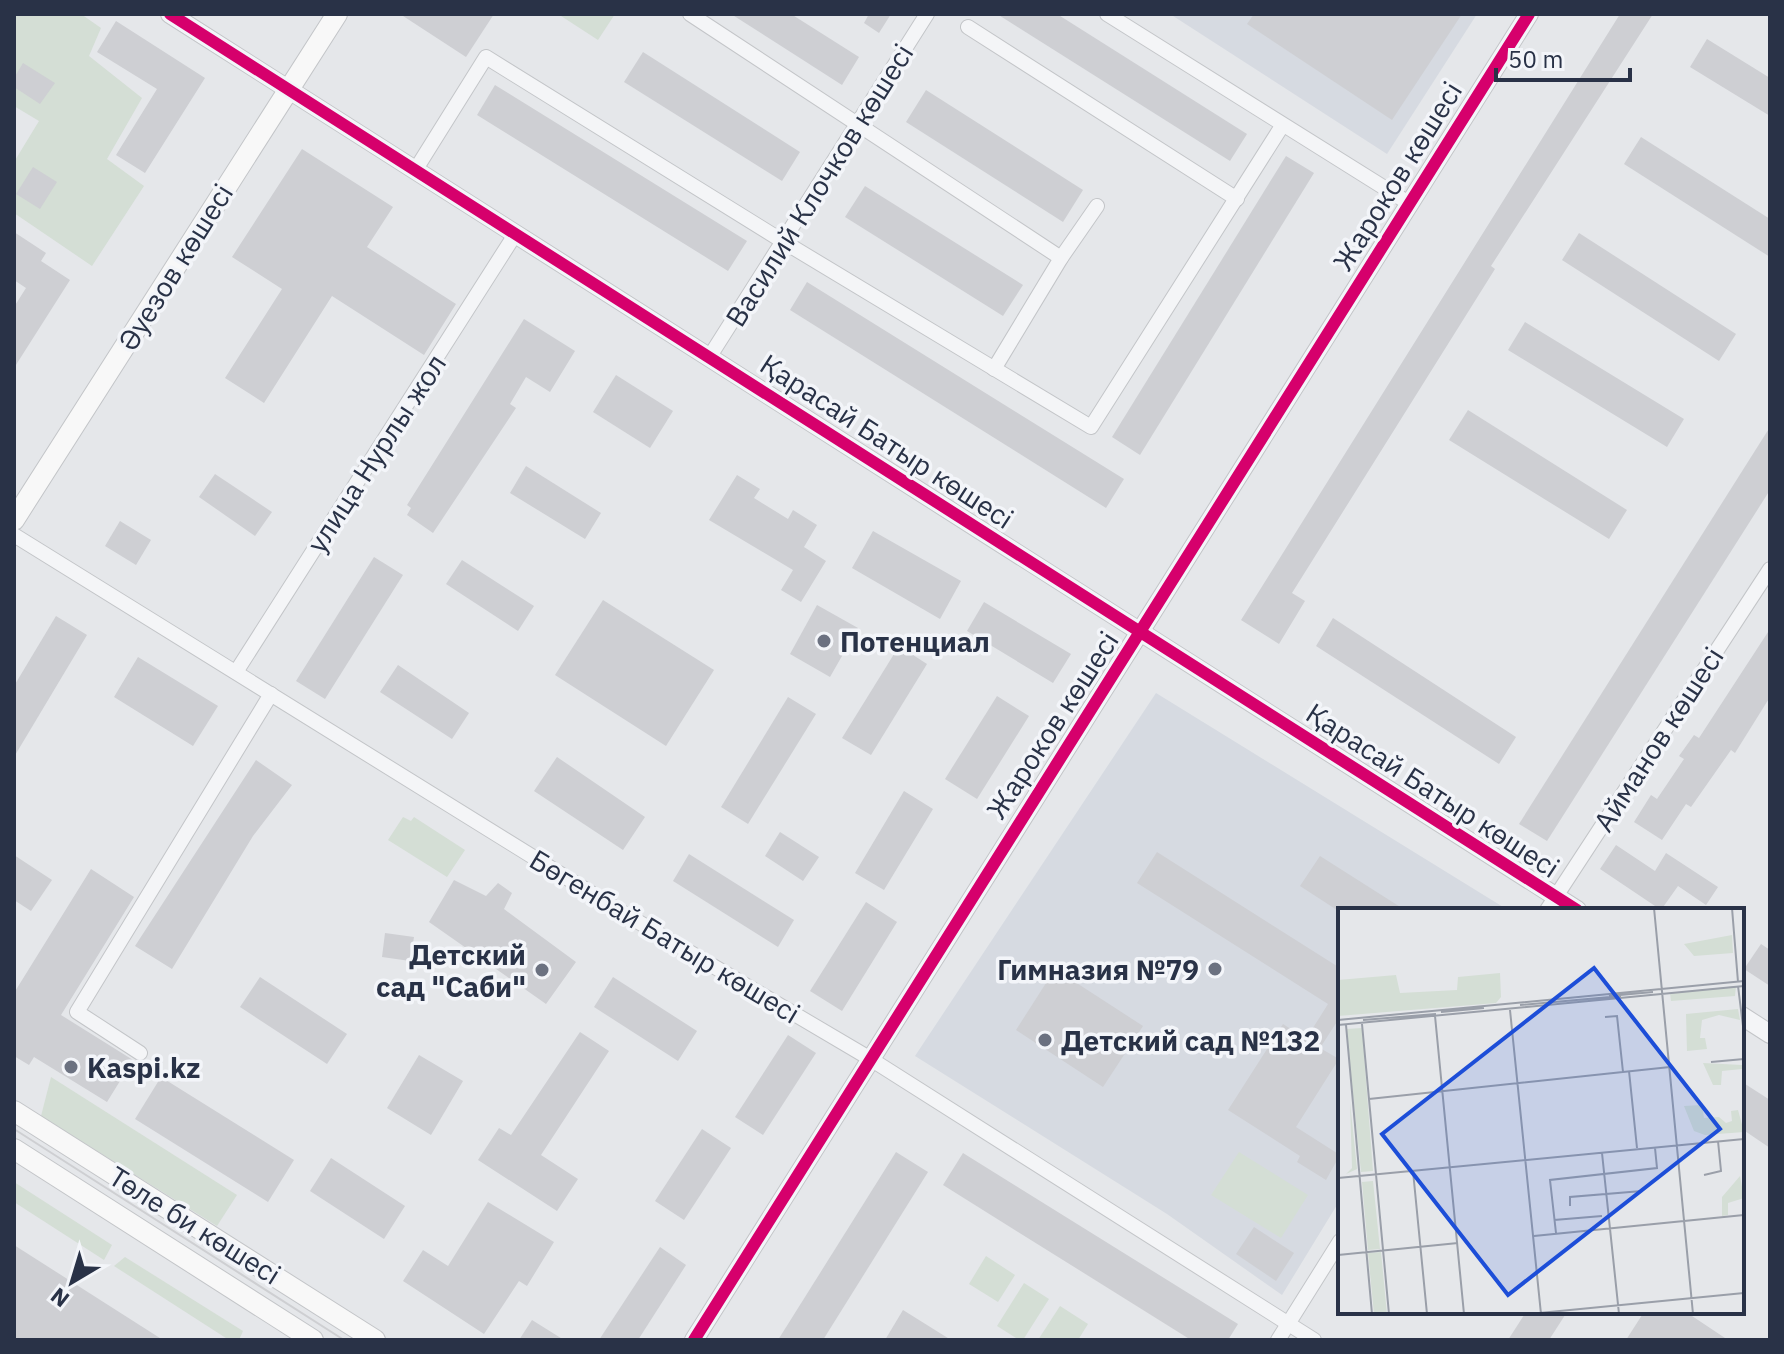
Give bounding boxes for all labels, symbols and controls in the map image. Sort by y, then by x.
scale bar [1496,32,1630,82]
street label: Василий Клочков көшесі [717,37,921,333]
text: 50 m [1508,43,1563,75]
street label: Жароков көшесі [1324,74,1470,278]
street label: Әуезов көшесі [109,177,241,357]
street label: Қарасай Батыр көшесі [753,345,1021,537]
street label: улица Нурлы жол [298,347,454,559]
place label: Потенциал [840,623,990,660]
street label: Жароков көшесі [978,624,1126,826]
marker: Потенциал [815,632,833,650]
street label: Айманов көшесі [1585,640,1731,838]
street label: Қарасай Батыр көшесі [1299,694,1567,886]
street label: Бөгенбай Батыр көшесі [523,841,807,1031]
inset map [1338,908,1744,1314]
place label: Детский сад "Саби" [376,936,526,1005]
place label: Гимназия №79 [997,951,1199,988]
marker: Гимназия №79 [1206,960,1224,978]
marker: Детский сад "Саби" [533,961,551,979]
place label: Детский сад №132 [1061,1022,1320,1059]
marker: Детский сад №132 [1036,1031,1054,1049]
place label: Kaspi.kz [87,1049,201,1086]
marker: Kaspi.kz [62,1058,80,1076]
street label: Төле би көшесі [102,1157,288,1293]
north arrow [32,1242,112,1322]
text: N [44,1282,75,1314]

